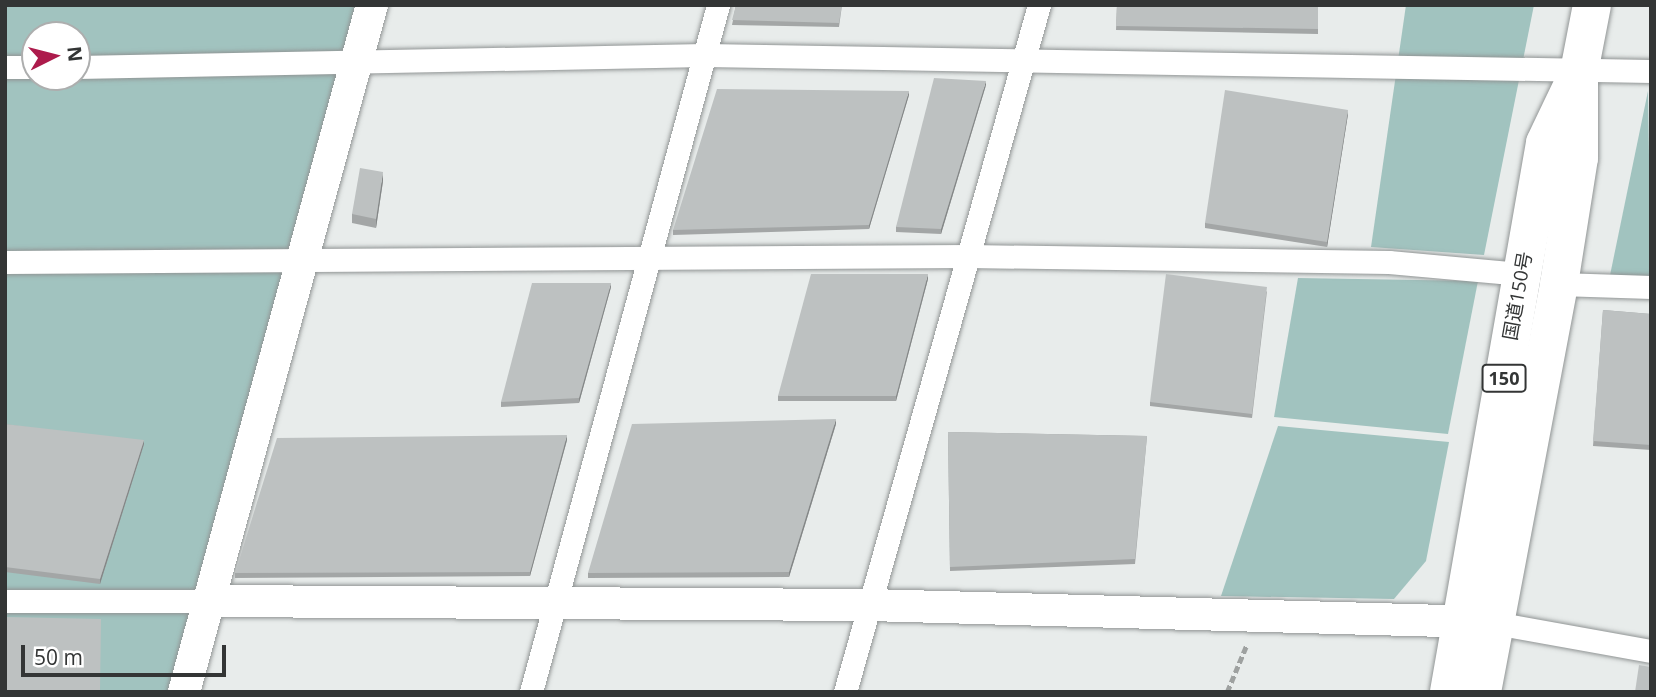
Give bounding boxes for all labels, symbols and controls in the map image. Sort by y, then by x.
north arrow [21,21,91,91]
text: N [61,45,89,63]
street label: 国道150号 [1499,250,1537,342]
road number: 150 [1481,364,1527,392]
scale bar [24,630,229,674]
text: 50 m [34,643,83,671]

